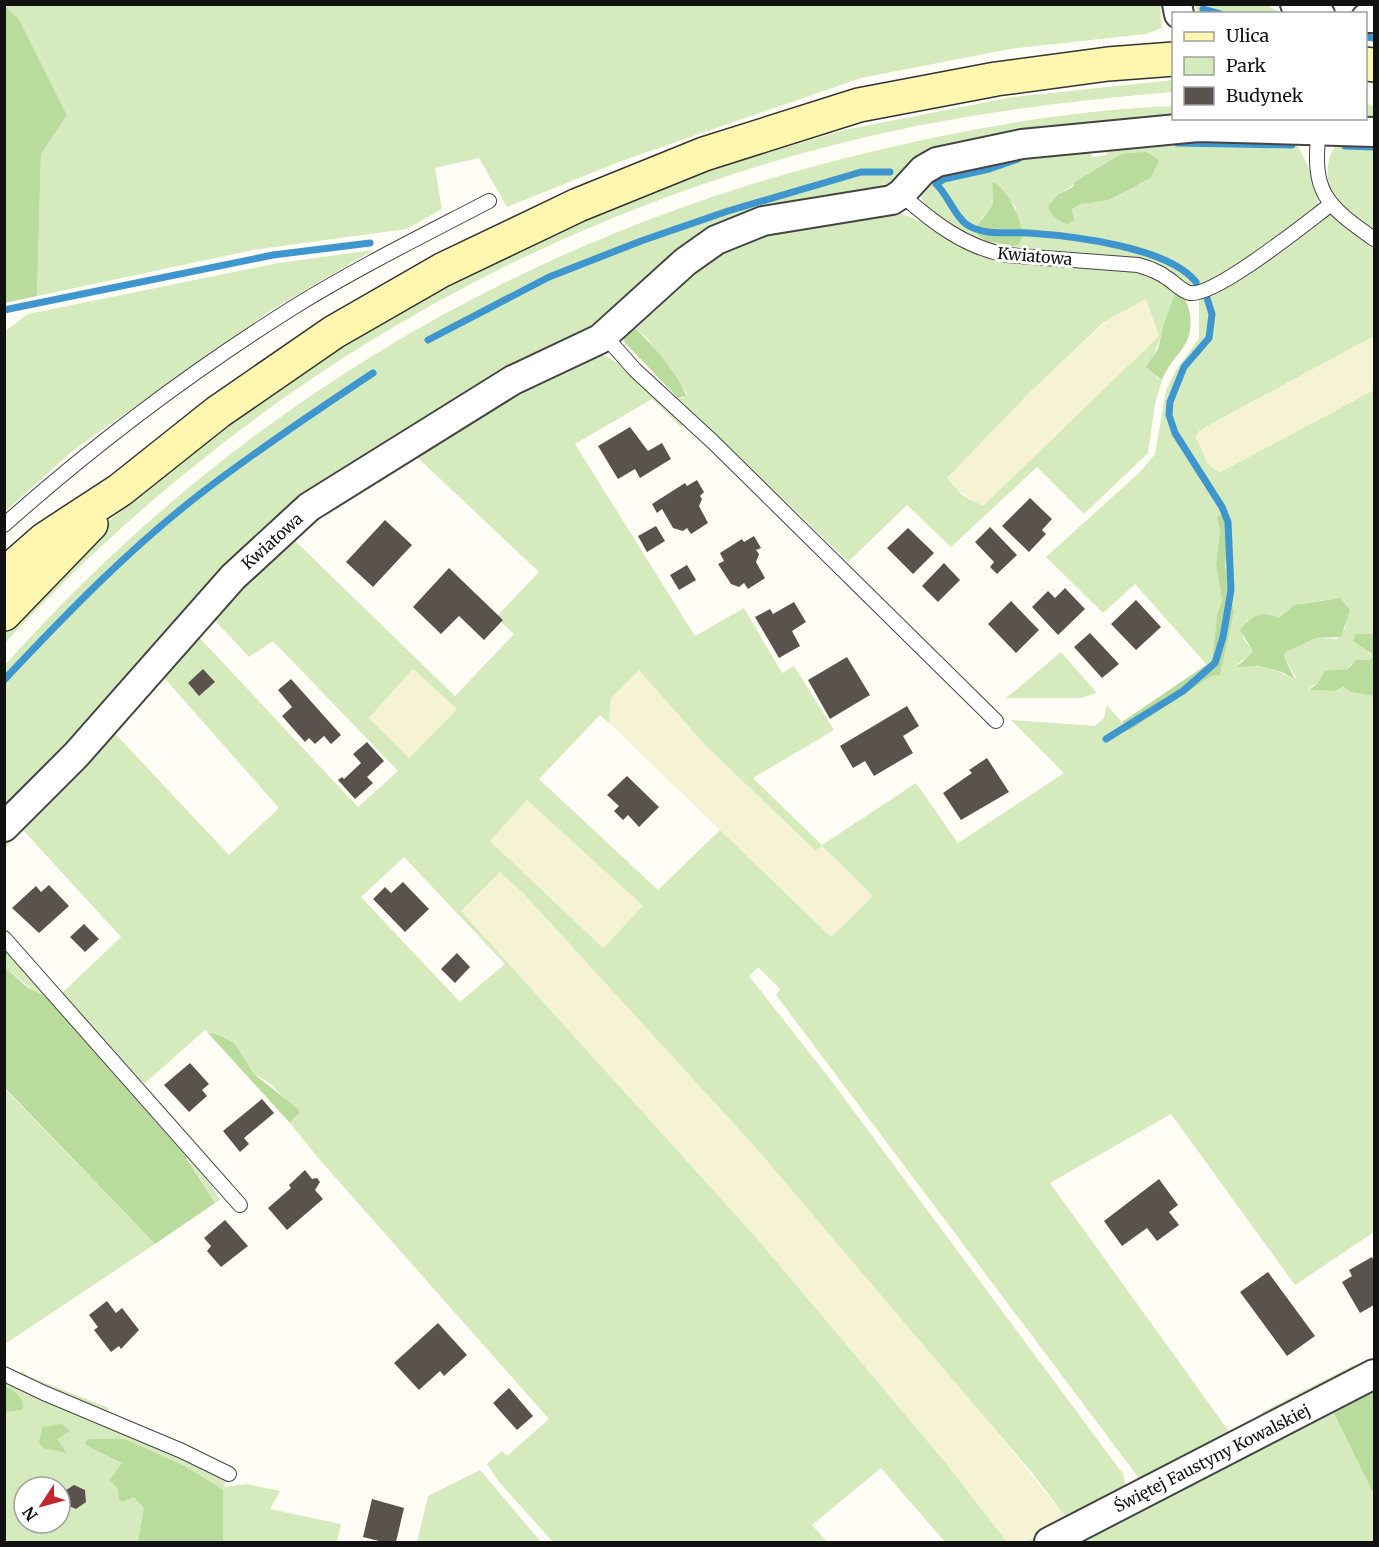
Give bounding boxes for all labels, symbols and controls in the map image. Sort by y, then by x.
legend [1172,12,1367,120]
text: Ulica [1226,24,1270,47]
text: Park [1226,54,1267,77]
text: Budynek [1226,84,1304,107]
street label: Kwiatowa [997,243,1074,269]
street label: Kwiatowa [237,508,307,574]
street label: Świętej Faustyny Kowalskiej [1110,1400,1314,1516]
north arrow [12,1475,72,1535]
text: N [18,1503,42,1525]

